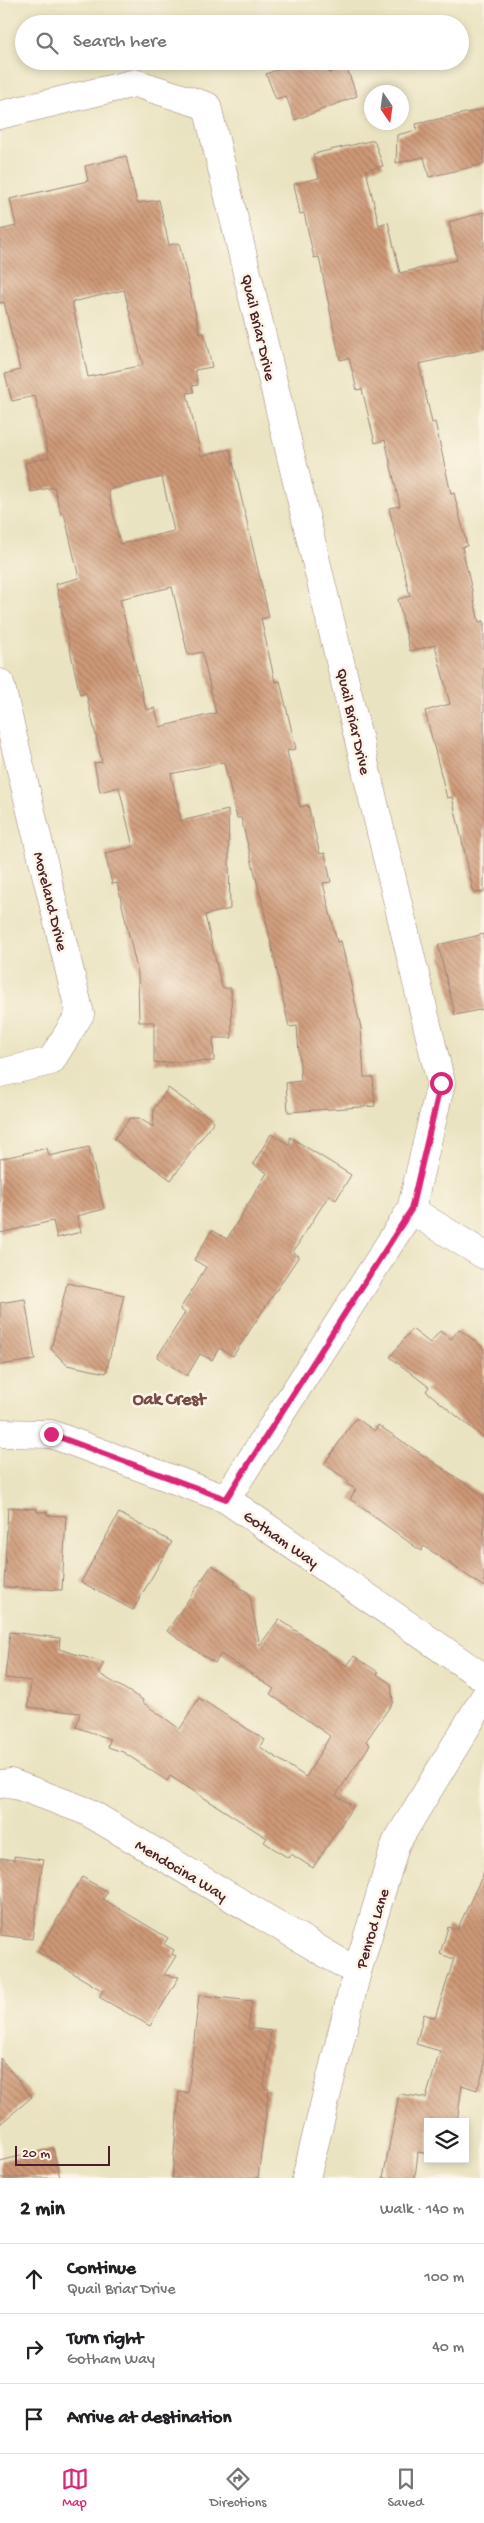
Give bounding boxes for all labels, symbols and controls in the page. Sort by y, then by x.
search box [15,15,469,70]
icon: search [33,29,61,57]
text: Search here [73,31,167,54]
north arrow [364,85,409,130]
street label: Quail Briar Drive [235,273,278,383]
street label: Quail Briar Drive [330,667,373,777]
street label: Moreland Drive [27,850,70,954]
route start [430,1072,453,1095]
district label: Oak Crest [133,1390,207,1411]
route end [40,1423,63,1446]
street label: Gotham Way [239,1508,322,1574]
street label: Mendocina Way [131,1837,230,1907]
street label: Penrod Lane [353,1886,396,1972]
map controls [424,2118,469,2163]
button: layers [424,2118,469,2163]
scale bar [15,2143,110,2166]
text: 20 m [22,2146,50,2163]
text: 2 min [20,2198,65,2223]
text: Walk · 140 m [380,2201,464,2220]
text: Continue [67,2258,136,2281]
icon: ahead [20,2265,48,2293]
text: 100 m [424,2269,464,2288]
text: Quail Briar Drive [67,2281,175,2300]
text: Turn right [67,2328,143,2351]
icon: right [20,2335,48,2363]
text: 40 m [432,2339,464,2358]
text: Gotham Way [67,2351,155,2370]
icon: arrive [20,2405,48,2433]
text: Arrive at destination [67,2407,231,2430]
tab: Map [61,2465,89,2512]
tab: Directions [210,2465,267,2512]
tab: Saved [388,2465,423,2512]

